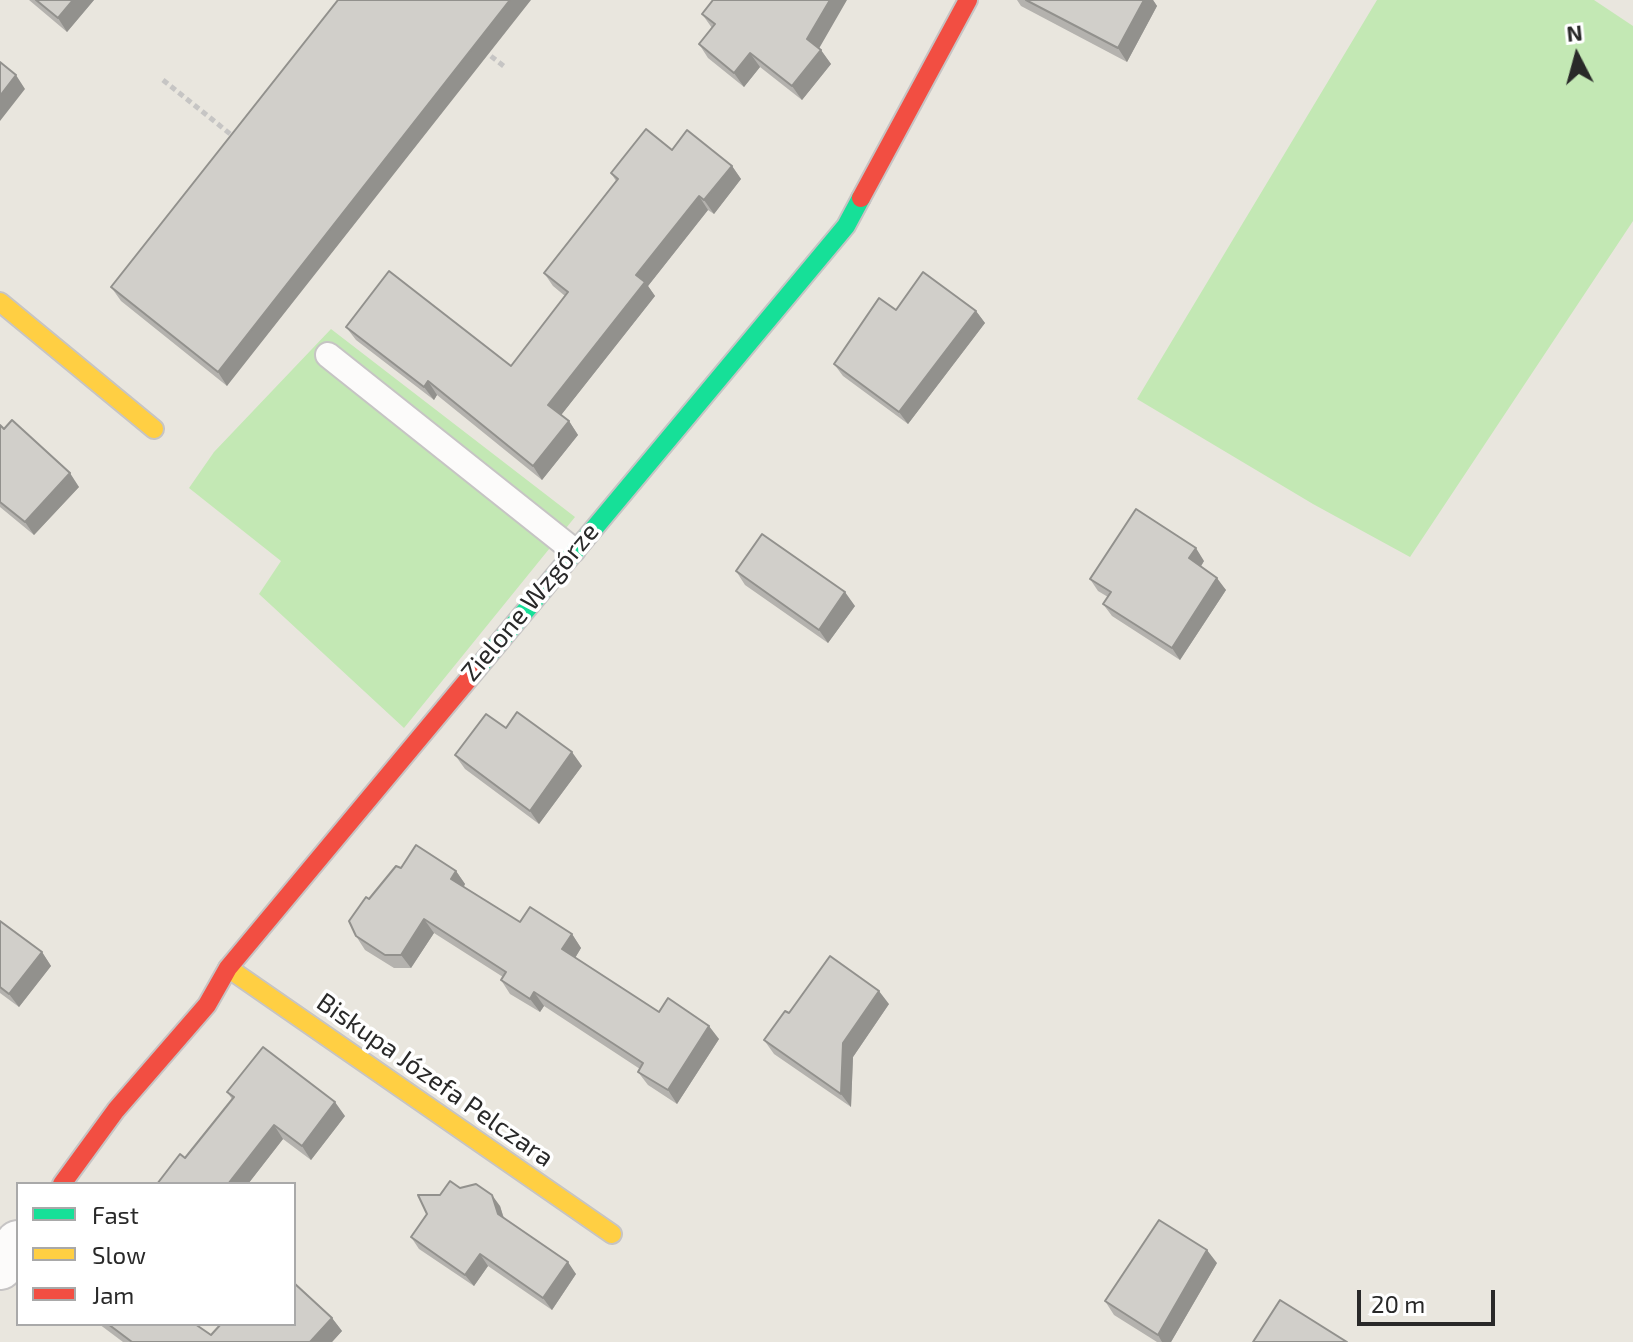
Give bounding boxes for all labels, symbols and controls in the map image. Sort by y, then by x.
north arrow [1537,16,1617,96]
text: N [1565,18,1584,46]
street label: Zielone Wzgórze [455,516,605,688]
street label: Biskupa Józefa Pelczara [311,986,559,1174]
legend [16,1182,296,1326]
text: Fast [92,1200,139,1229]
text: Slow [92,1240,146,1269]
scale bar [1361,1274,1499,1324]
text: Jam [92,1280,134,1309]
text: 20 m [1371,1289,1425,1318]

